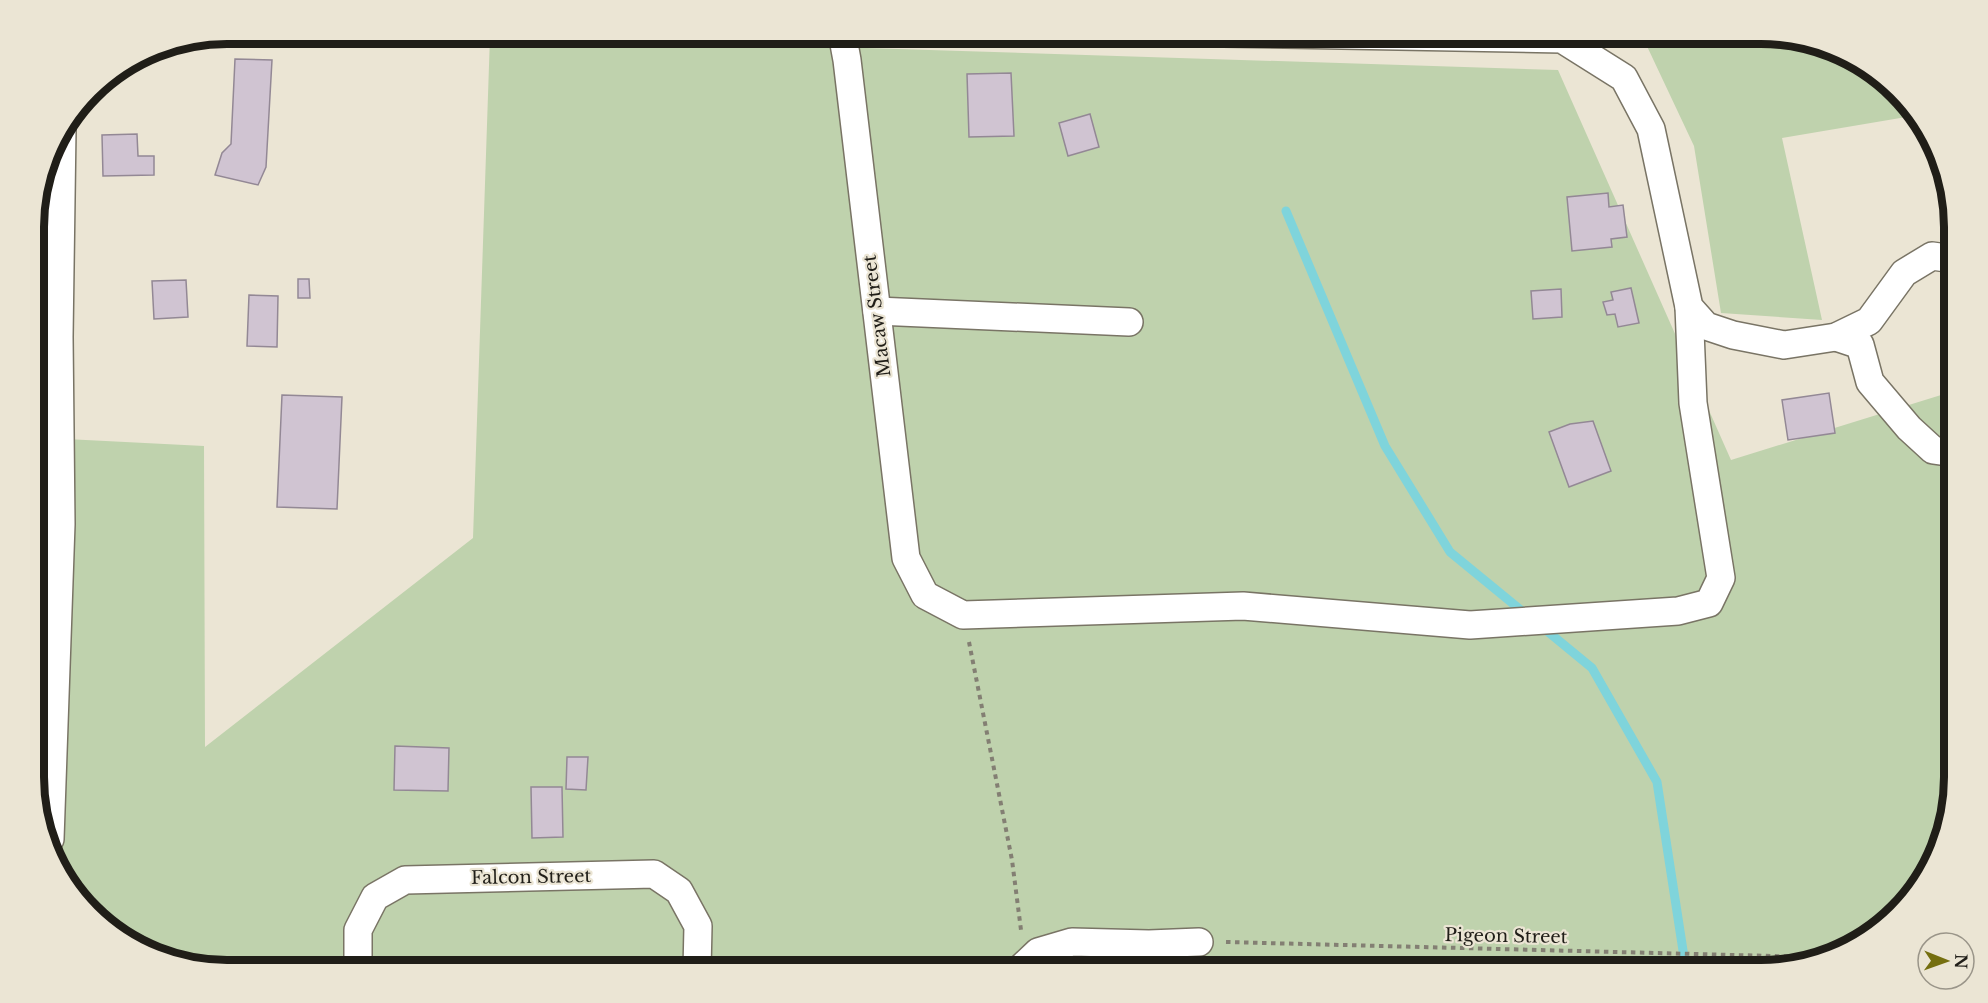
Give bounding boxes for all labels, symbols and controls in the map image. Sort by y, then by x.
street label: Macaw Street [859,253,895,378]
street label: Falcon Street [471,865,592,889]
street label: Pigeon Street [1444,924,1568,948]
north arrow [1916,931,1976,991]
text: N [1951,954,1971,969]

